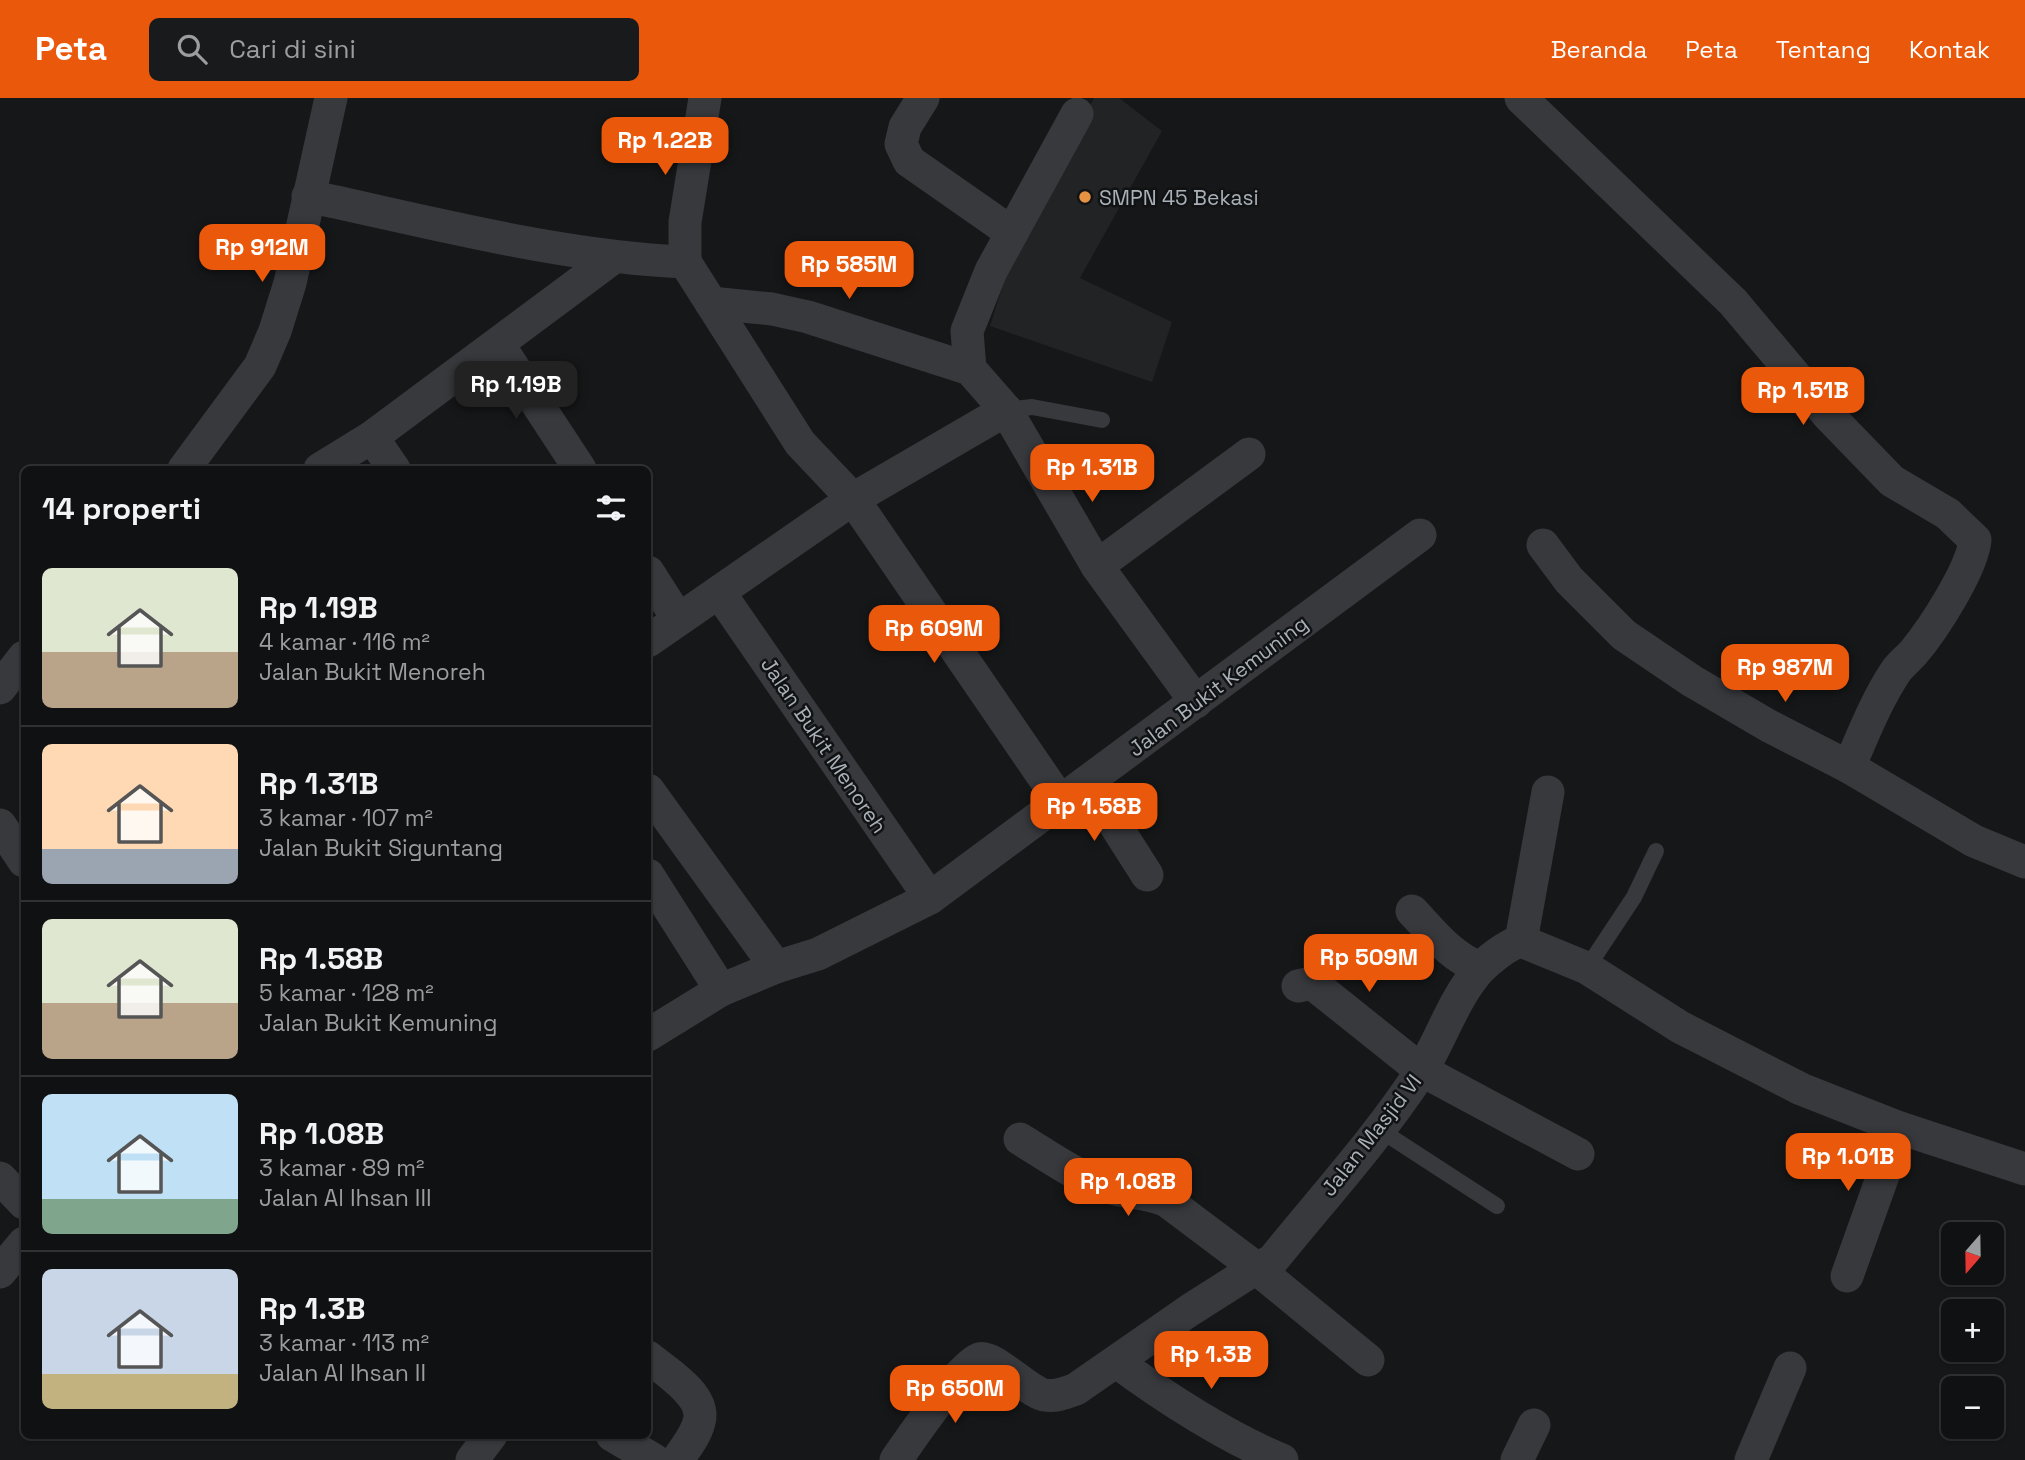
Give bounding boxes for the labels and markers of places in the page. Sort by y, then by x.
pin: Rp 1.22B [593,118,737,177]
place label: SMPN 45 Bekasi [1099,184,1259,211]
marker: SMPN 45 Bekasi [1077,189,1093,205]
pin: Rp 912M [197,225,327,284]
pin: Rp 585M [784,242,914,301]
pin: Rp 1.19B [444,362,588,421]
pin: Rp 1.51B [1731,368,1875,427]
pin: Rp 1.31B [1020,444,1164,504]
pin: Rp 609M [869,606,999,665]
pin: Rp 987M [1720,644,1850,704]
pin: Rp 1.58B [1022,784,1166,843]
pin: Rp 509M [1304,934,1434,994]
pin: Rp 1.01B [1776,1134,1920,1193]
pin: Rp 1.08B [1056,1158,1200,1218]
pin: Rp 1.3B [1146,1332,1276,1391]
pin: Rp 650M [890,1366,1020,1425]

